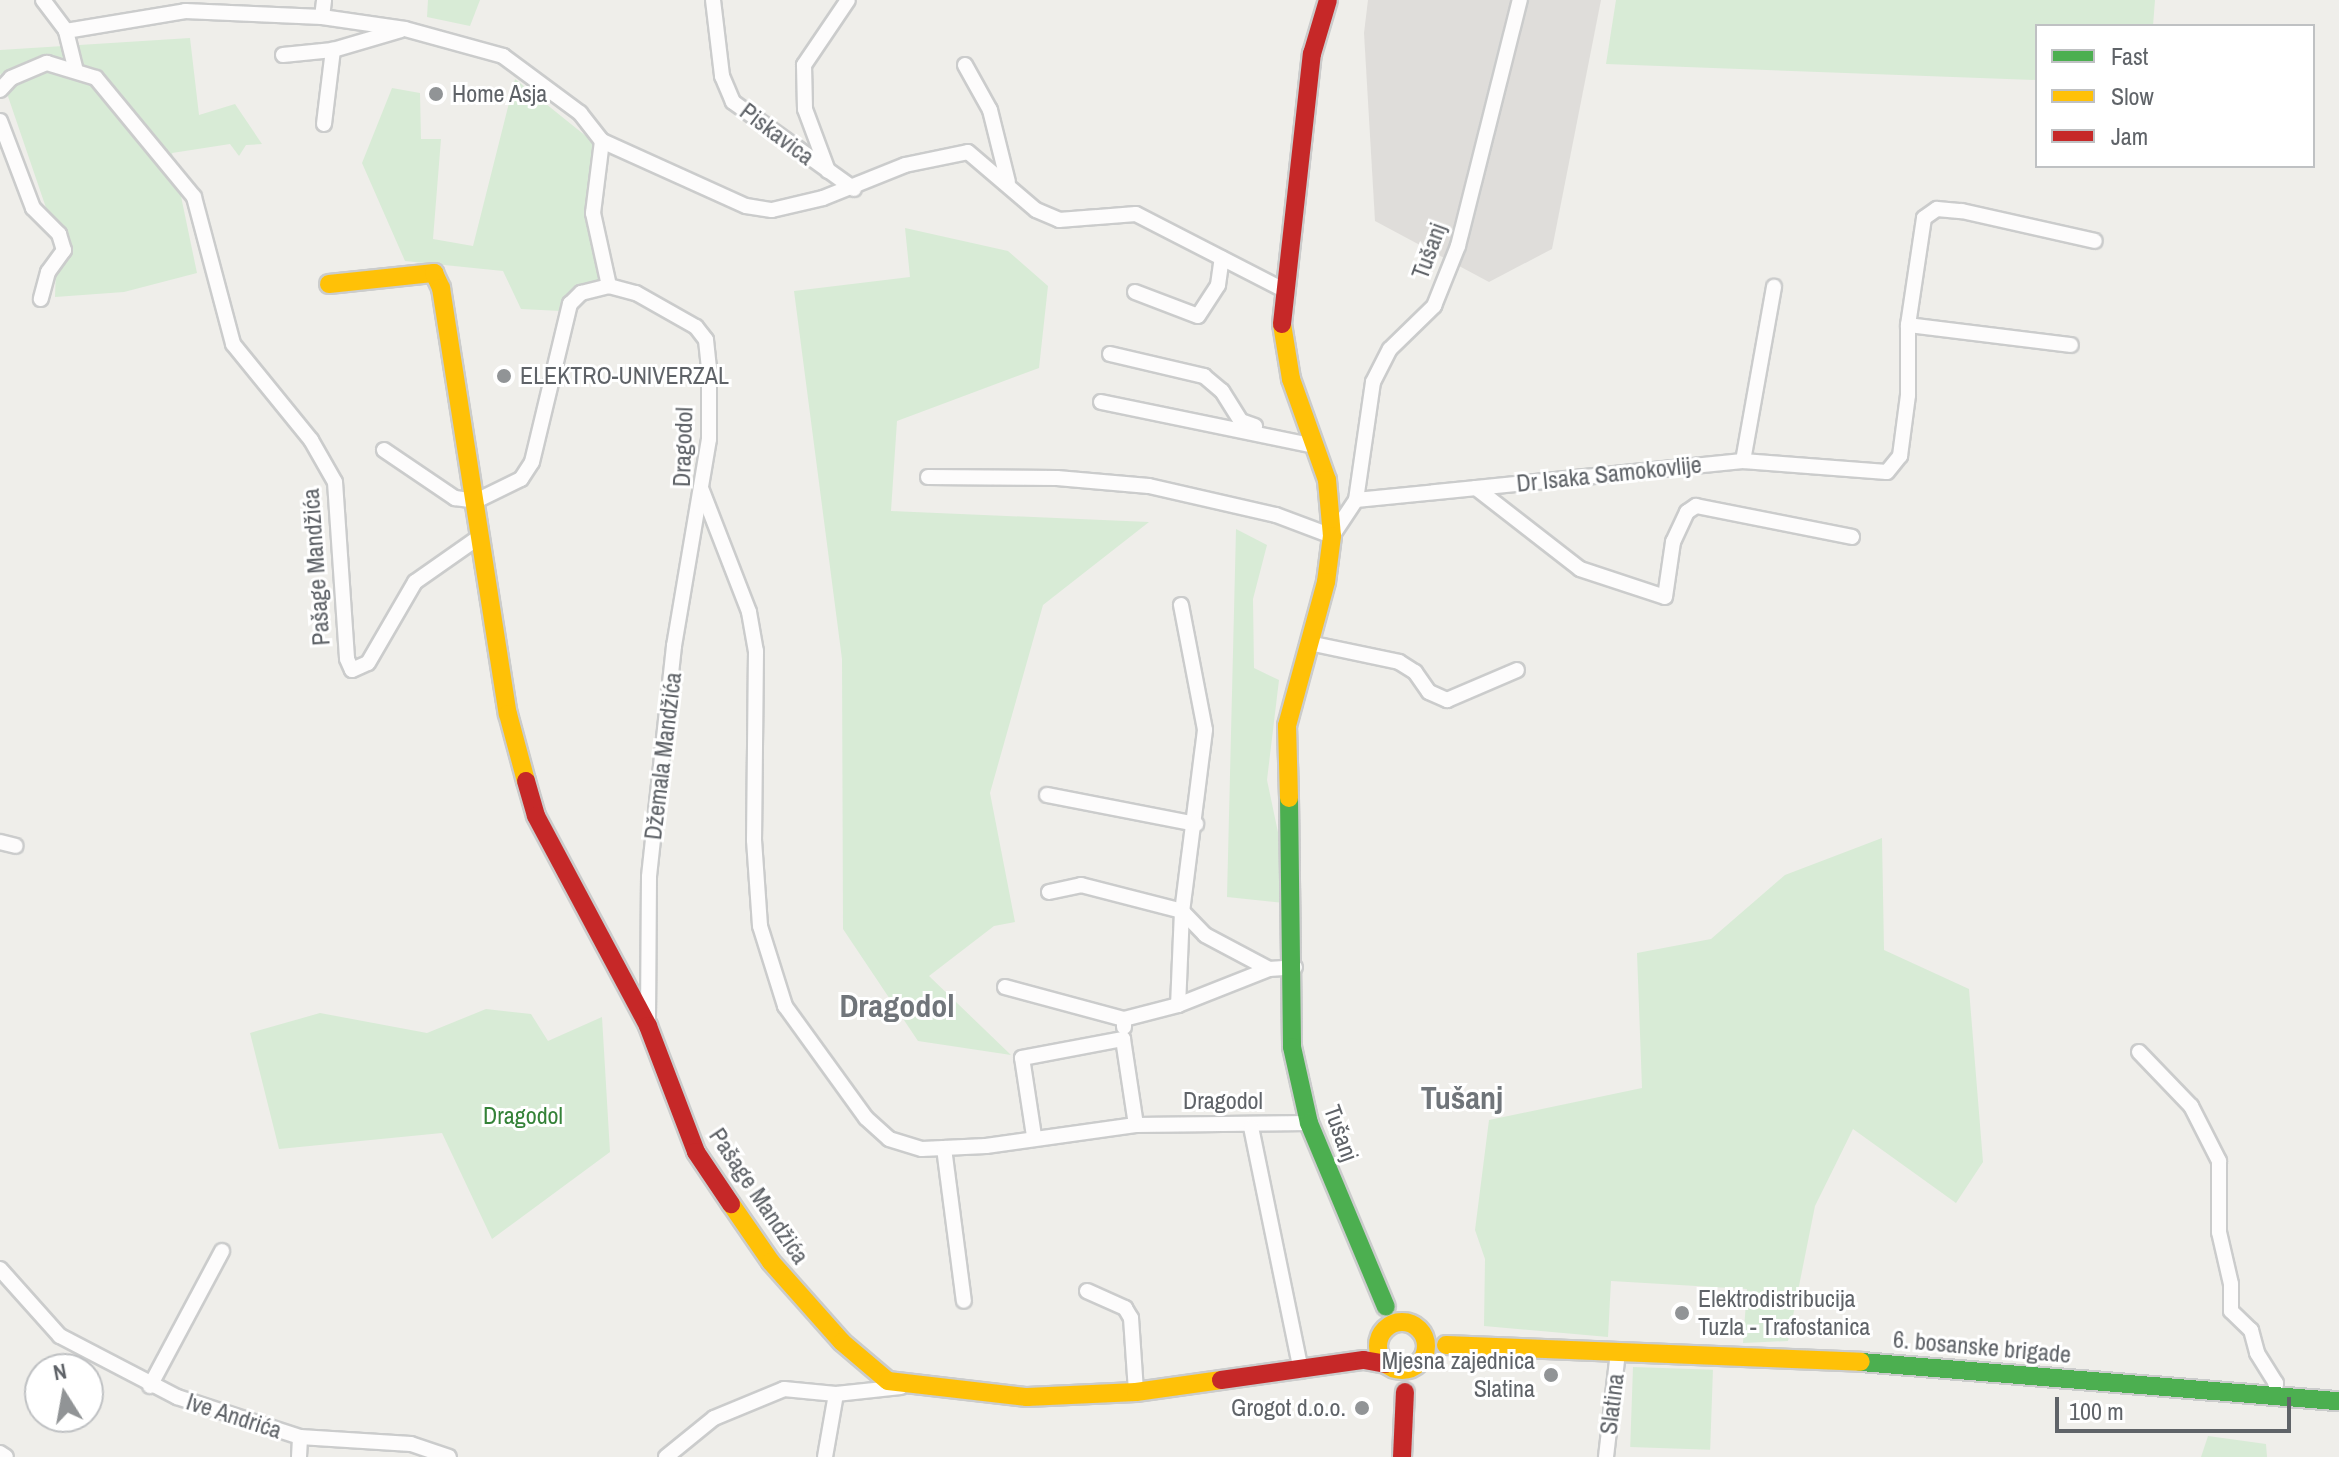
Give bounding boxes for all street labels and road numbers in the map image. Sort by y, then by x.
street label: Piskavica [734,97,820,171]
street label: Tušanj [1406,219,1452,283]
street label: Dragodol [667,407,699,487]
street label: Dr Isaka Samokovlije [1515,450,1703,498]
street label: Pašage Mandžića [296,487,336,647]
street label: Džemala Mandžića [638,671,688,841]
street label: Dragodol [1183,1087,1263,1115]
street label: Tušanj [1318,1101,1364,1165]
street label: Pašage Mandžića [703,1123,815,1269]
street label: 6. bosanske brigade [1892,1325,2072,1369]
street label: Slatina [1594,1372,1630,1436]
street label: Ive Andrića [182,1387,286,1445]

